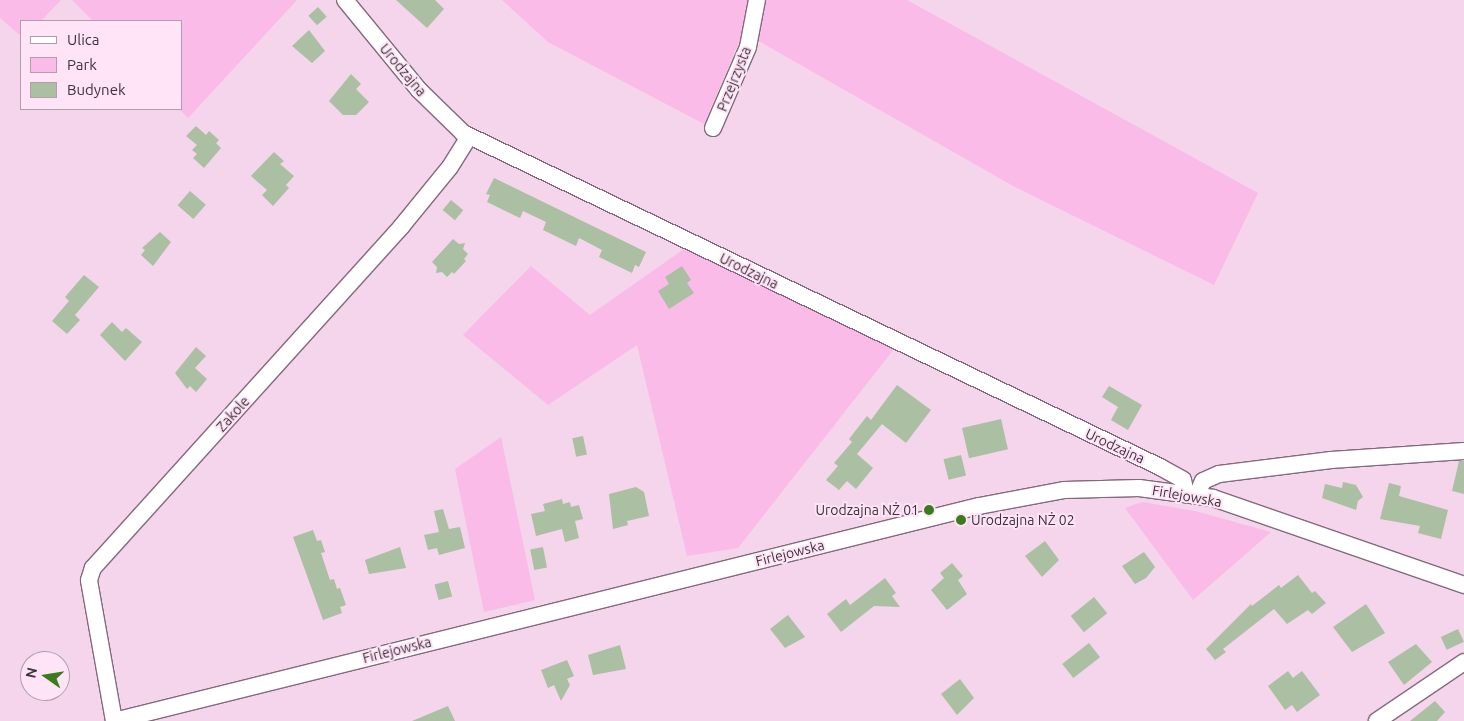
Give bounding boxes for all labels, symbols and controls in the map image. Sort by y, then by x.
legend [20,20,182,110]
text: Ulica [67,31,99,48]
street label: Urodzajna [376,40,430,100]
street label: Przejrzysta [713,44,755,114]
text: Park [67,56,97,73]
text: Budynek [67,81,126,98]
street label: Urodzajna [717,250,781,292]
street label: Zakole [213,393,253,435]
street label: Urodzajna [1083,425,1147,467]
street label: Firlejowska [1151,482,1223,510]
place label: Urodzajna NŻ 01 [815,502,919,518]
marker: Urodzajna NŻ 01 [923,504,935,516]
place label: Urodzajna NŻ 02 [971,512,1075,528]
marker: Urodzajna NŻ 02 [955,514,967,526]
street label: Firlejowska [754,536,826,570]
street label: Firlejowska [361,633,433,667]
north arrow [20,651,70,701]
text: N [22,666,40,680]

